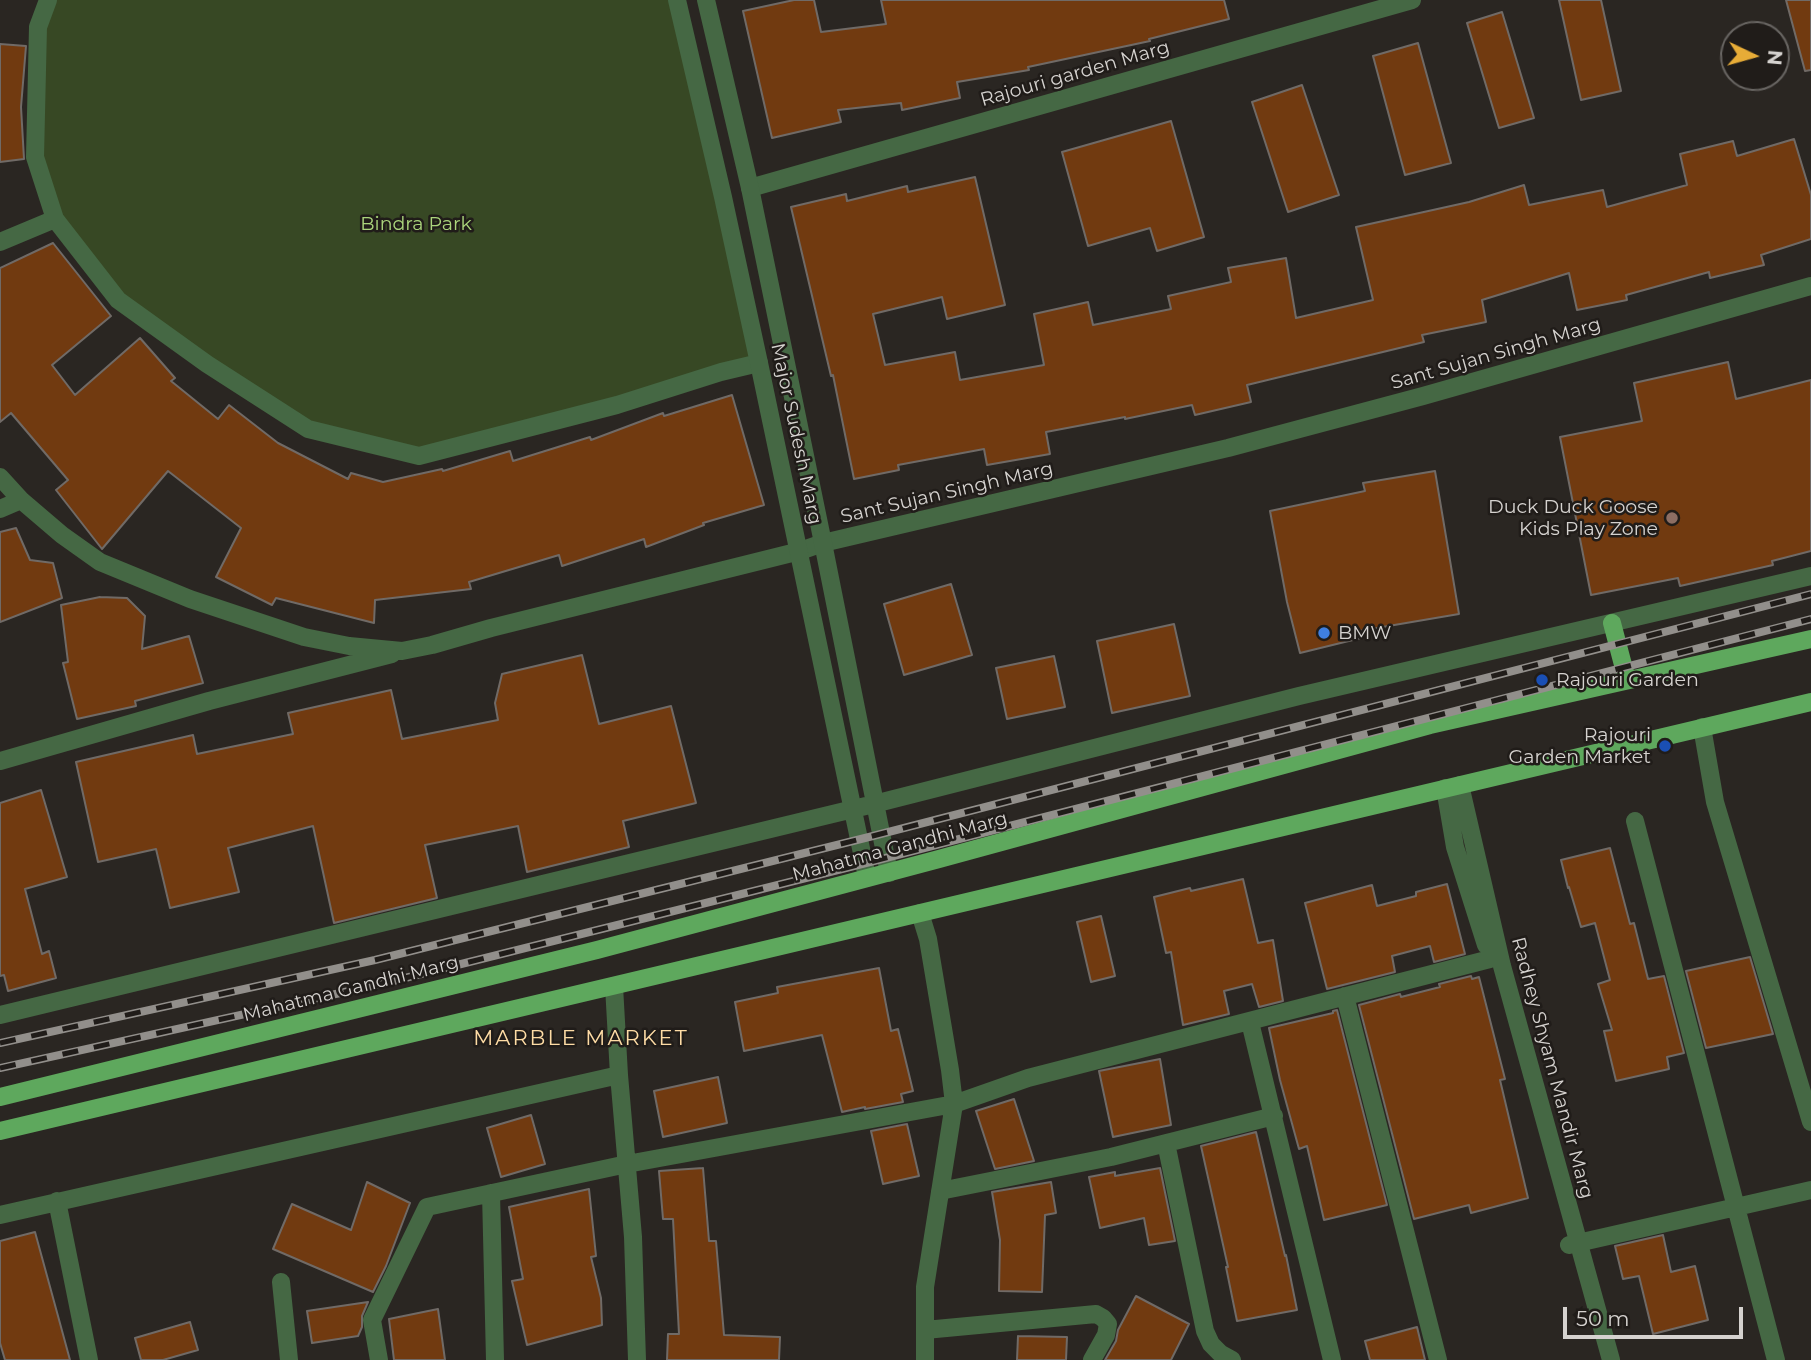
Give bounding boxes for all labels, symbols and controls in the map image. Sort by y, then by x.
north arrow [1720,21,1790,91]
street label: Rajouri garden Marg [978,36,1172,112]
text: N [1762,49,1787,66]
park label: Bindra Park [360,213,472,235]
street label: Sant Sujan Singh Marg [1388,313,1604,395]
street label: Major Sudesh Marg [766,341,826,527]
street label: Sant Sujan Singh Marg [839,457,1055,529]
place label: Duck Duck Goose Kids Play Zone [1488,496,1658,540]
marker: Duck Duck Goose Kids Play Zone [1664,510,1680,526]
place label: BMW [1338,622,1391,644]
marker: BMW [1316,625,1332,641]
place label: Rajouri Garden [1556,669,1699,691]
marker: Rajouri Garden [1534,672,1550,688]
place label: Rajouri Garden Market [1509,724,1651,768]
marker: Rajouri Garden Market [1657,738,1673,754]
street label: Mahatma Gandhi Marg [790,807,1010,887]
street label: Radhey Shyam Mandir Marg [1506,935,1598,1201]
street label: Mahatma Gandhi Marg [241,951,461,1027]
district label: MARBLE MARKET [475,1026,687,1052]
scale bar [1566,1294,1746,1338]
text: 50 m [1576,1306,1630,1331]

